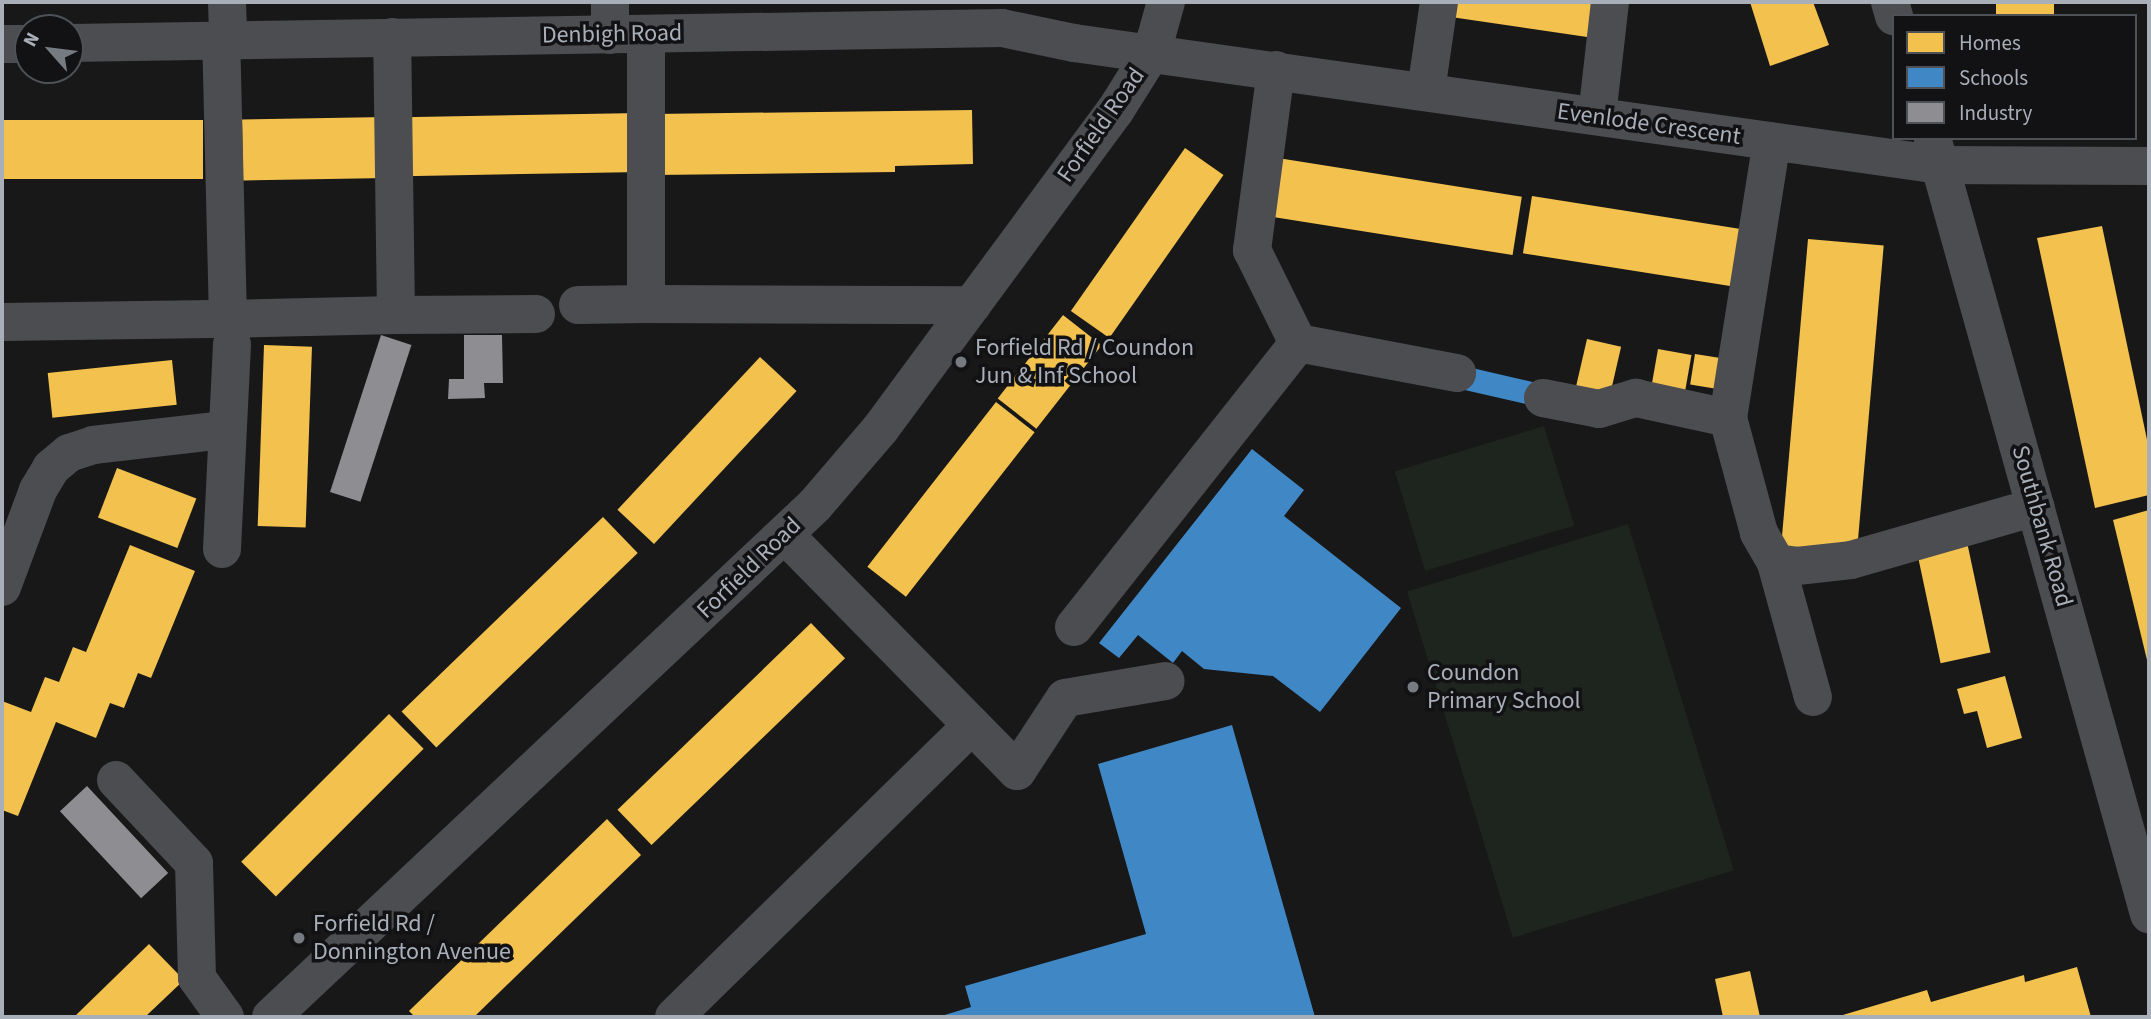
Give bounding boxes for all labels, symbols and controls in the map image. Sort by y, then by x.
north arrow [14,14,84,84]
legend [1892,14,2137,140]
street label: Denbigh Road [542,18,682,50]
text: N [17,28,47,52]
text: Homes [1959,28,2021,58]
street label: Forfield Road [1051,62,1151,188]
text: Schools [1959,63,2028,93]
street label: Evenlode Crescent [1555,97,1743,151]
text: Industry [1959,98,2032,128]
place label: Forfield Rd / Coundon Jun & Inf School [975,334,1194,390]
marker: Forfield Rd / Coundon Jun & Inf School [953,354,969,370]
street label: Southbank Road [2005,442,2079,610]
street label: Forfield Road [691,511,807,625]
place label: Coundon Primary School [1427,659,1581,715]
marker: Coundon Primary School [1405,679,1421,695]
place label: Forfield Rd / Donnington Avenue [313,910,511,966]
marker: Forfield Rd / Donnington Avenue [291,930,307,946]

